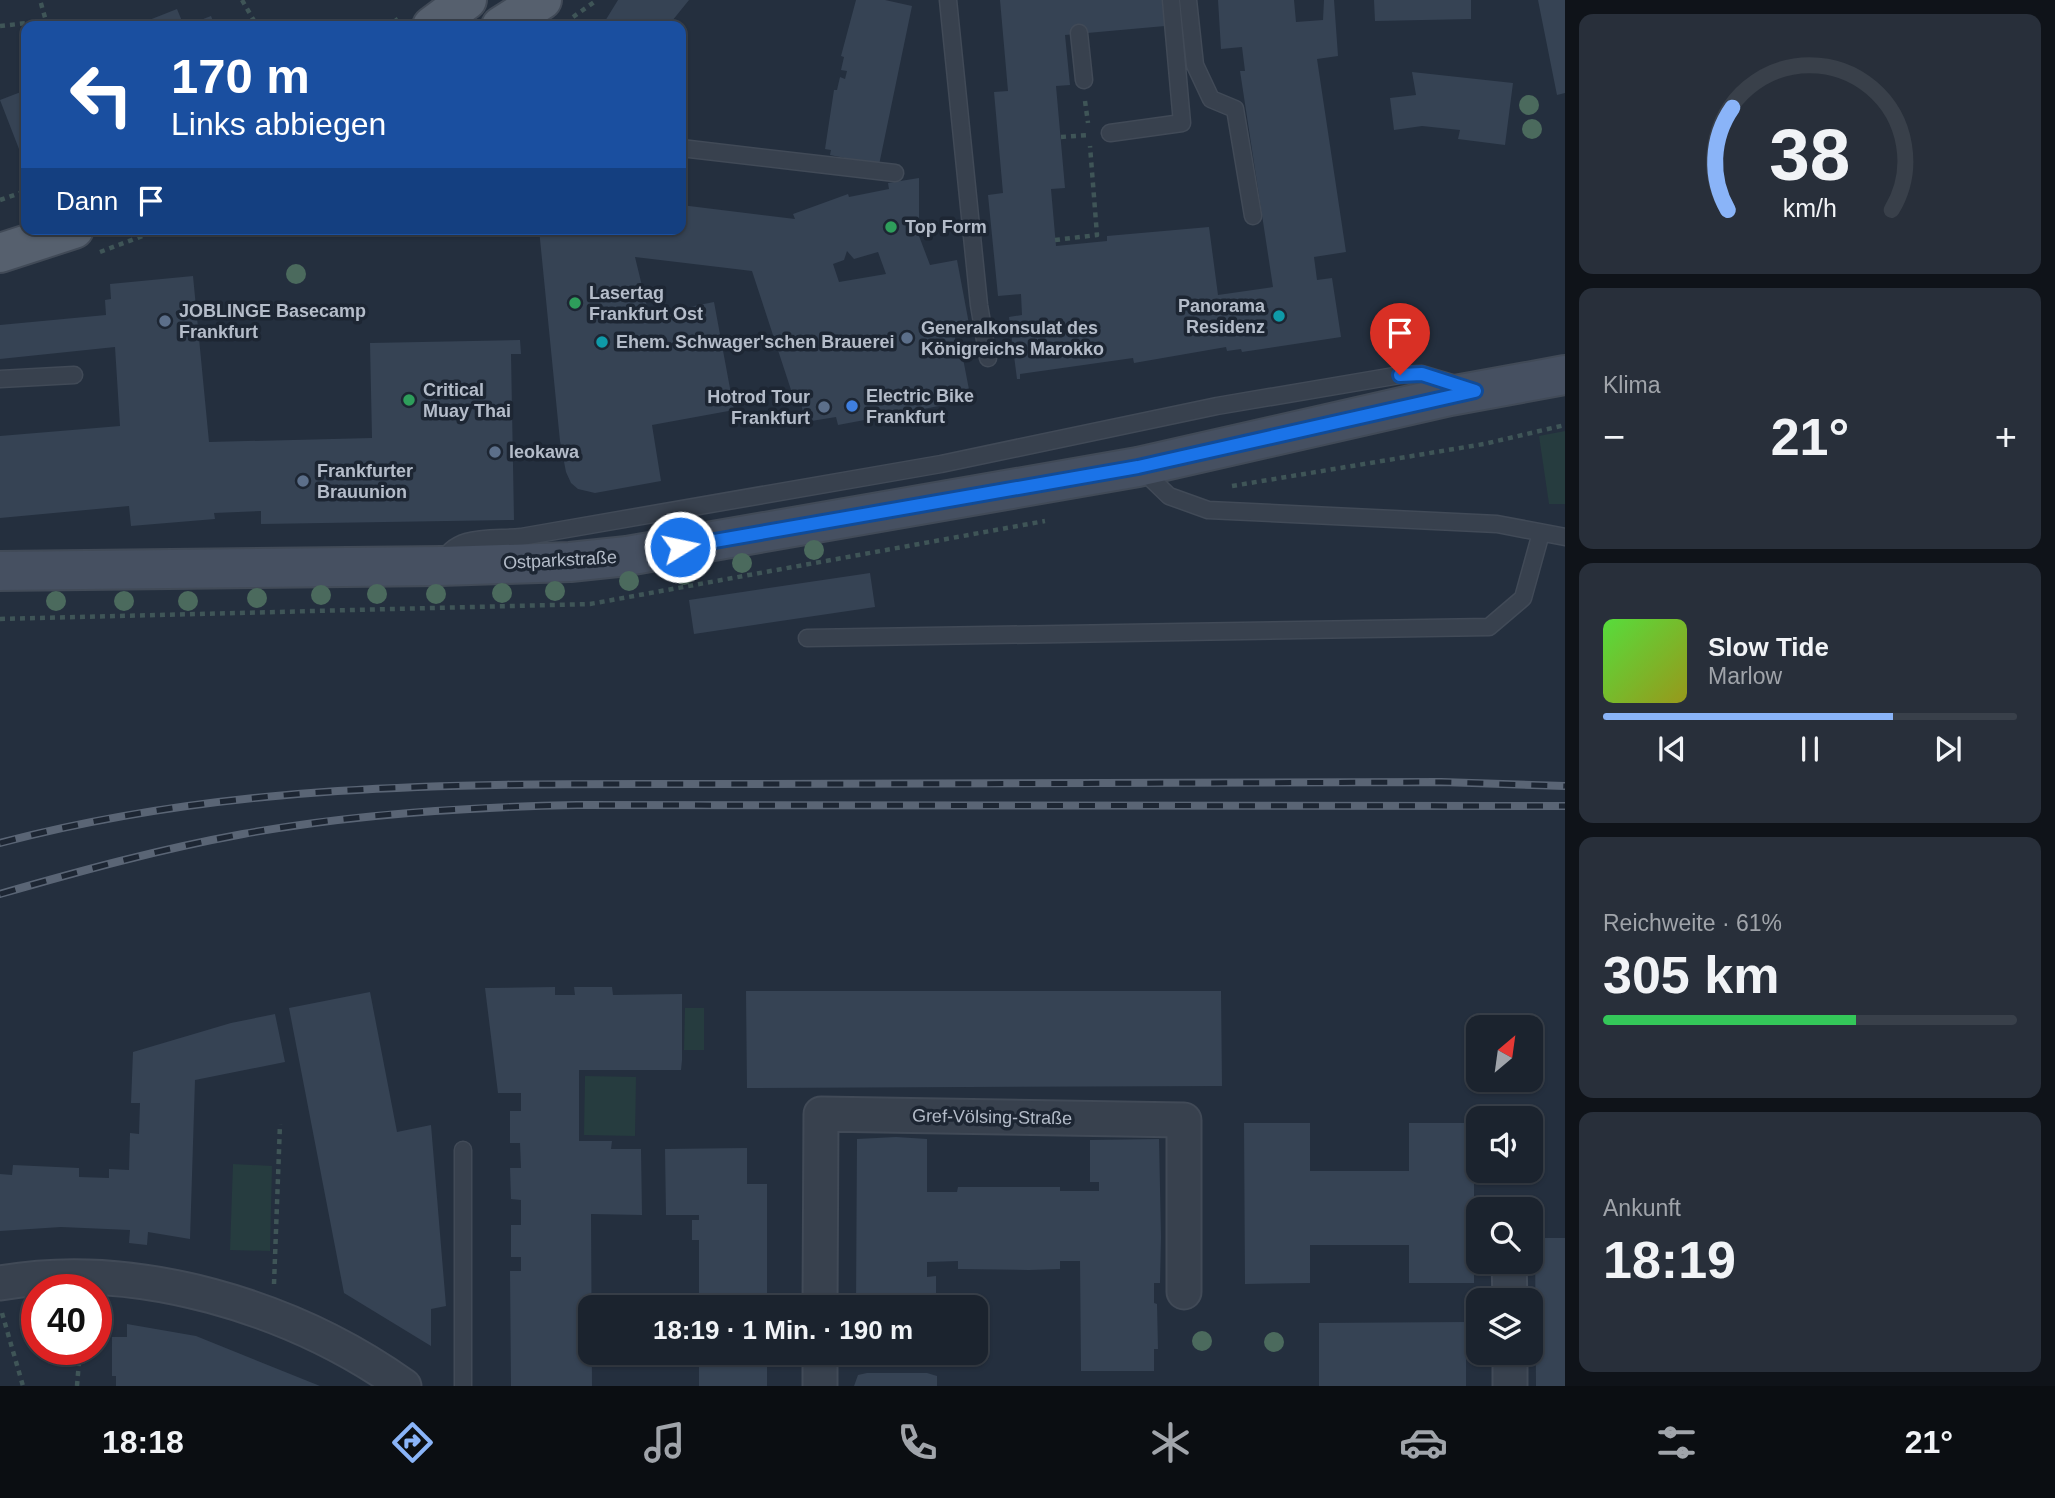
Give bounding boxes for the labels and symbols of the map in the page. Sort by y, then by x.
place label: Top Form [905,217,987,237]
marker: Top Form [883,219,899,235]
place label: Lasertag Frankfurt Ost [589,283,703,324]
marker: Lasertag Frankfurt Ost [567,295,583,311]
place label: Panorama Residenz [1178,296,1266,337]
place label: JOBLINGE Basecamp Frankfurt [179,301,366,342]
pin [1370,303,1430,375]
marker: Panorama Residenz [1271,308,1287,324]
marker: JOBLINGE Basecamp Frankfurt [157,313,173,329]
place label: Generalkonsulat des Königreichs Marokko [921,318,1104,359]
marker: Generalkonsulat des Königreichs Marokko [899,330,915,346]
place label: Ehem. Schwager'schen Brauerei [616,332,894,352]
marker: Ehem. Schwager'schen Brauerei [594,334,610,350]
place label: Critical Muay Thai [423,380,511,421]
place label: Electric Bike Frankfurt [866,386,974,427]
place label: Hotrod Tour Frankfurt [707,387,810,428]
marker: Critical Muay Thai [401,392,417,408]
marker: Electric Bike Frankfurt [844,398,860,414]
marker: Hotrod Tour Frankfurt [816,399,832,415]
place label: leokawa [509,442,580,462]
marker: leokawa [487,444,503,460]
place label: Frankfurter Brauunion [317,461,413,502]
marker: Frankfurter Brauunion [295,473,311,489]
position arrow [643,510,717,584]
street label: Ostparkstraße [503,547,617,573]
north arrow [1466,1015,1544,1092]
street label: Gref-Völsing-Straße [912,1106,1072,1128]
speed limit sign: 40 [21,1274,112,1365]

